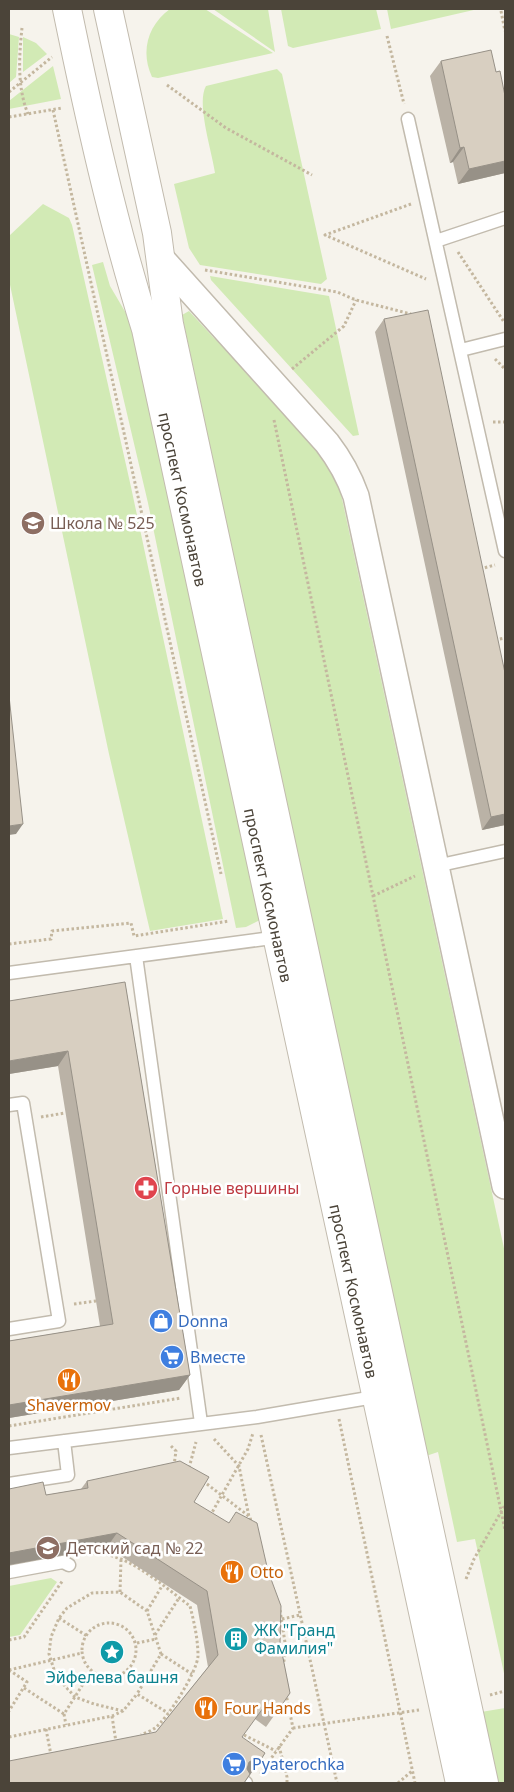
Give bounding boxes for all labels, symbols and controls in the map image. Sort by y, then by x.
street label: проспект Космонавтов [153,410,212,589]
school or university icon: Школа № 525 [20,510,46,536]
place label: Школа № 525 [50,512,155,534]
street label: проспект Космонавтов [239,806,298,984]
pharmacy icon: Горные вершины [133,1175,159,1201]
place label: Горные вершины [164,1177,299,1199]
street label: проспект Космонавтов [324,1202,383,1380]
shop icon: Donna [148,1308,174,1334]
place label: Donna [178,1310,228,1332]
supermarket icon: Вместе [159,1344,185,1370]
place label: Вместе [190,1346,246,1368]
restaurant icon: Shavermov [56,1367,82,1393]
place label: Shavermov [27,1394,112,1416]
school or university icon: Детский сад № 22 [35,1535,61,1561]
place label: Детский сад № 22 [66,1537,203,1559]
restaurant icon: Otto [219,1559,245,1585]
place label: Otto [250,1561,284,1583]
place label: ЖК "Гранд Фамилия" [254,1619,335,1659]
building icon: ЖК "Гранд Фамилия" [223,1626,249,1652]
place icon: Эйфелева башня [99,1639,125,1665]
place label: Эйфелева башня [46,1666,179,1688]
restaurant icon: Four Hands [193,1695,219,1721]
place label: Four Hands [224,1697,311,1719]
supermarket icon: Pyaterochka [221,1751,247,1777]
place label: Pyaterochka [252,1753,345,1775]

